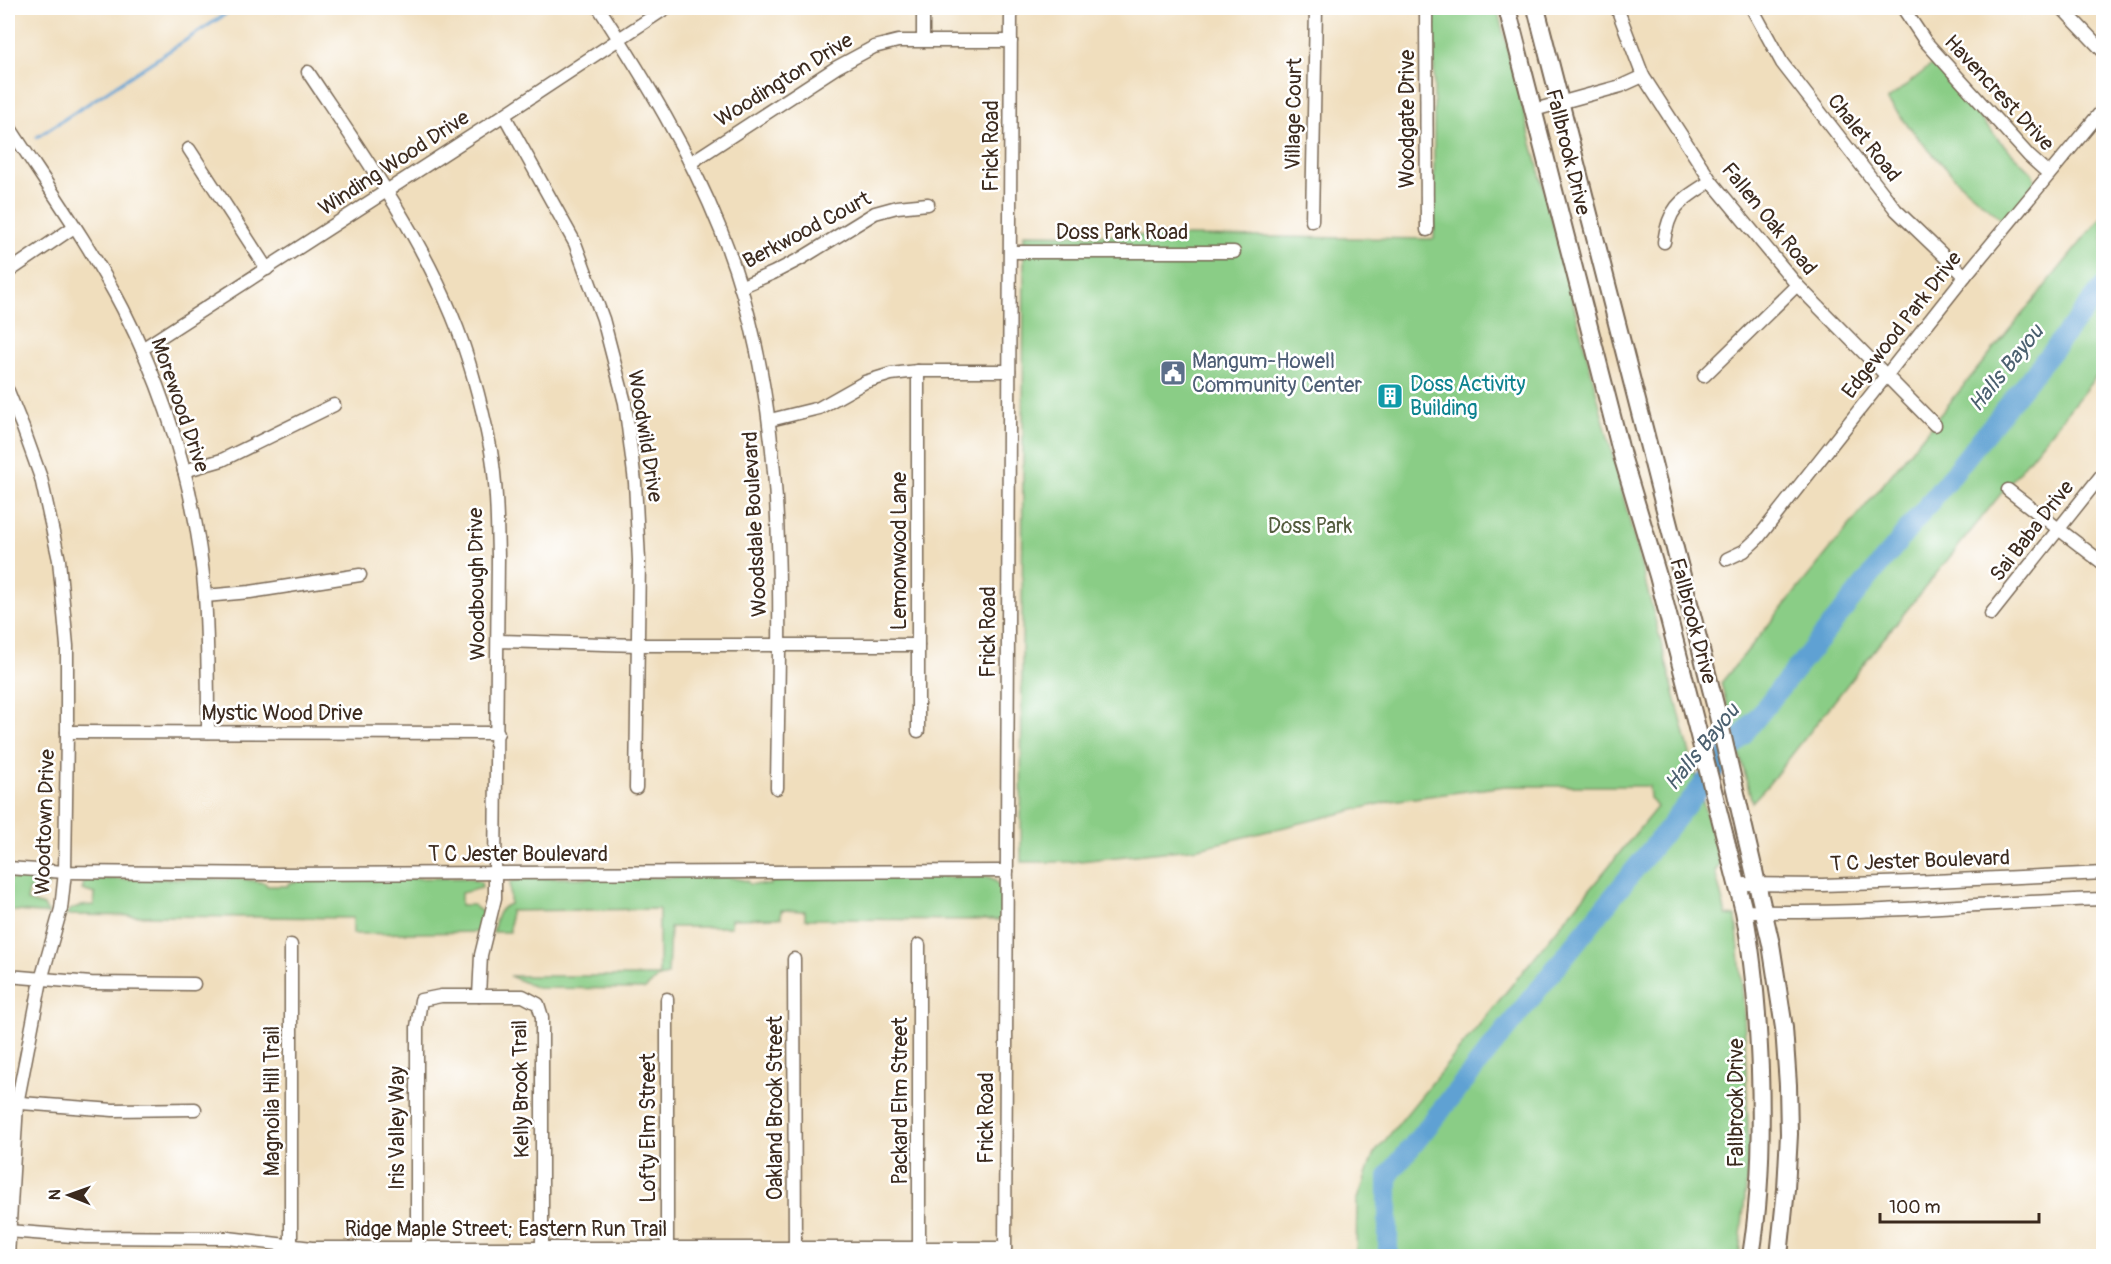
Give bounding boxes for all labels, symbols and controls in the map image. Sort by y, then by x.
street label: Woodington Drive [710,26,859,133]
street label: Havencrest Drive [1938,29,2060,157]
street label: Woodgate Drive [1394,49,1421,188]
street label: Village Court [1280,57,1308,170]
street label: Fallbrook Drive [1539,86,1597,219]
street label: Chalet Road [1821,89,1907,187]
street label: Frick Road [978,100,1005,192]
street label: Winding Wood Drive [314,104,475,222]
street label: Fallen Oak Road [1715,157,1823,281]
street label: Berkwood Court [738,185,876,275]
street label: Doss Park Road [1056,219,1188,246]
street label: Edgewood Park Drive [1836,245,1968,404]
water label: Halls Bayou [1962,317,2051,417]
street label: Morewood Drive [144,334,216,476]
place label: Mangum-Howell Community Center [1192,348,1362,399]
public building icon: Mangum-Howell Community Center [1158,358,1188,388]
street label: Woodwild Drive [621,368,669,505]
place label: Doss Activity Building [1410,371,1526,422]
building icon: Doss Activity Building [1375,381,1405,411]
street label: Woodsdale Boulevard [737,431,773,617]
street label: Lemonwood Lane [886,471,913,630]
street label: Sai Baba Drive [1984,474,2080,587]
street label: Woodbough Drive [462,507,492,661]
park label: Doss Park [1268,513,1353,540]
street label: Fallbrook Drive [1663,555,1723,688]
street label: Frick Road [975,586,1002,678]
water label: Halls Bayou [1658,696,1747,796]
street label: Mystic Wood Drive [201,700,363,727]
street label: Woodtown Drive [29,748,61,895]
street label: T C Jester Boulevard [428,841,608,868]
street label: T C Jester Boulevard [1830,844,2010,878]
street label: Oakland Brook Street [762,1015,789,1200]
street label: Packard Elm Street [887,1017,914,1185]
street label: Kelly Brook Trail [506,1020,536,1158]
street label: Magnolia Hill Trail [259,1026,286,1176]
street label: Fallbrook Drive [1723,1038,1750,1168]
street label: Lofty Elm Street [635,1053,662,1203]
street label: Iris Valley Way [384,1066,411,1190]
street label: Frick Road [973,1072,1000,1164]
north arrow [39,1165,99,1225]
scale bar [1880,1186,2039,1224]
text: N [45,1189,65,1200]
text: 100 m [1889,1196,1941,1219]
street label: Ridge Maple Street; Eastern Run Trail [345,1216,667,1243]

